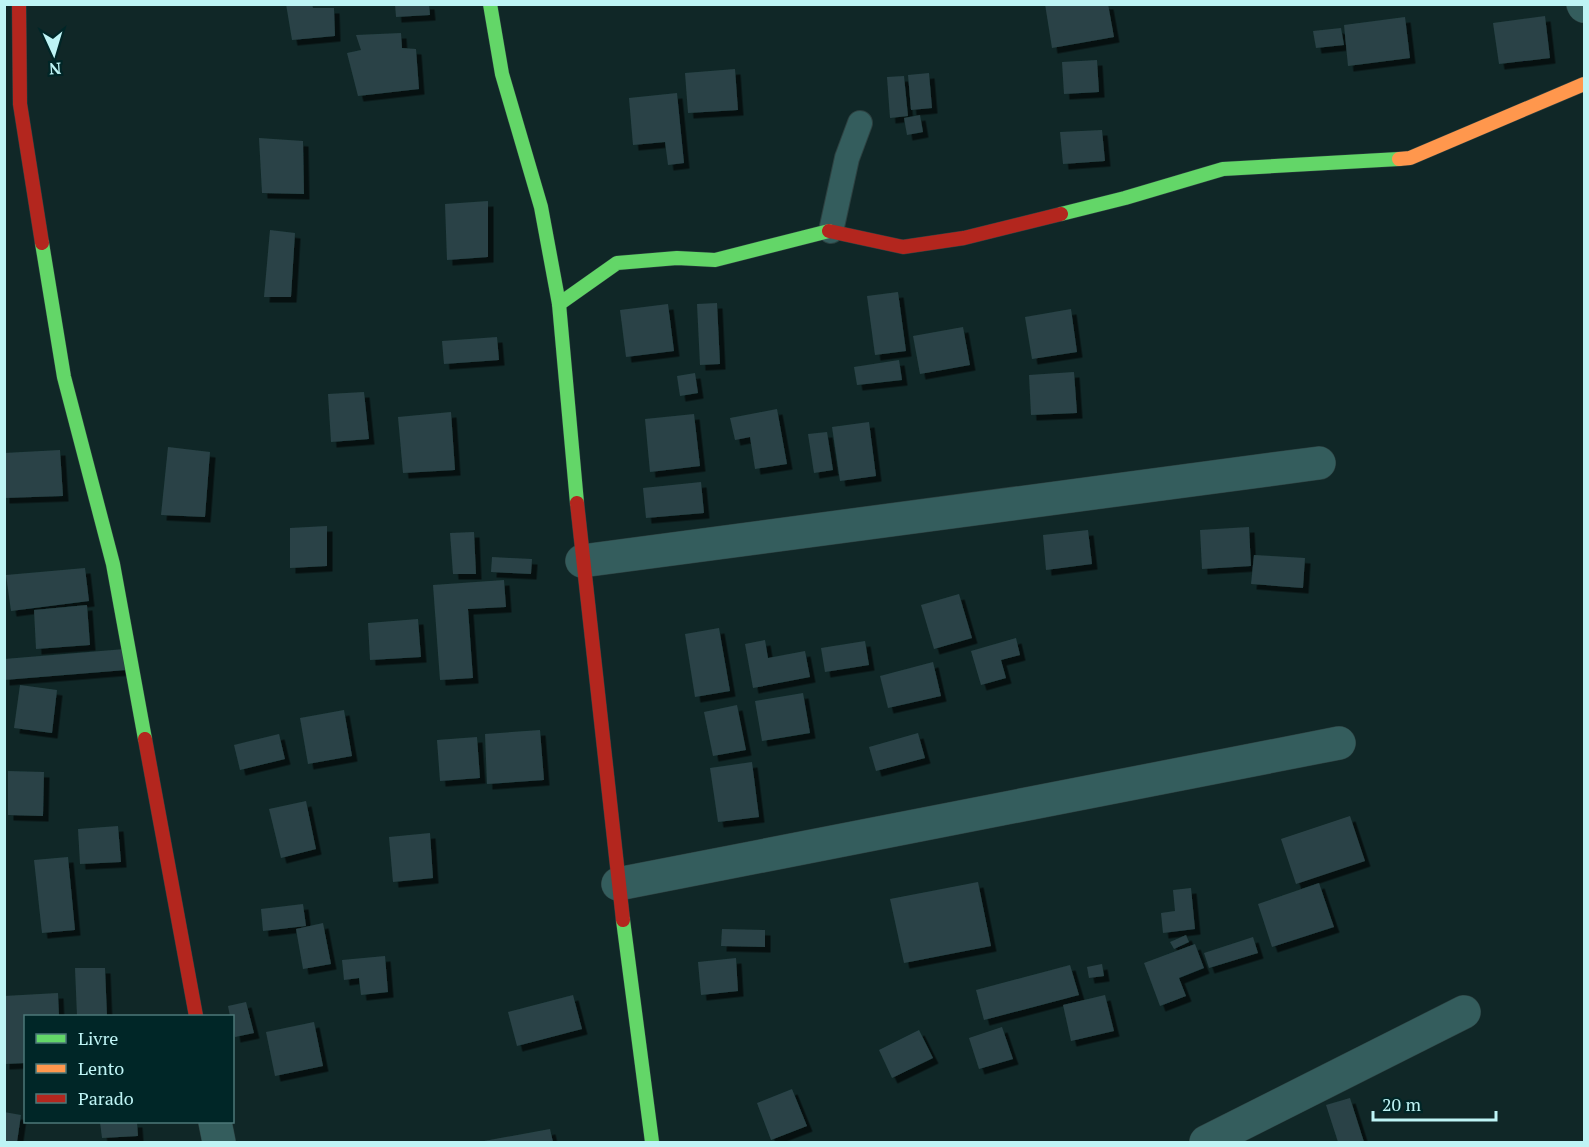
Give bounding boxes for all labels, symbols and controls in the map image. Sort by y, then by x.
north arrow [24,24,84,84]
text: N [48,58,62,80]
legend [24,1015,234,1123]
text: Livre [78,1026,118,1050]
text: Lento [78,1056,124,1080]
scale bar [1373,1084,1496,1122]
text: Parado [78,1086,134,1110]
text: 20 m [1382,1092,1422,1116]

